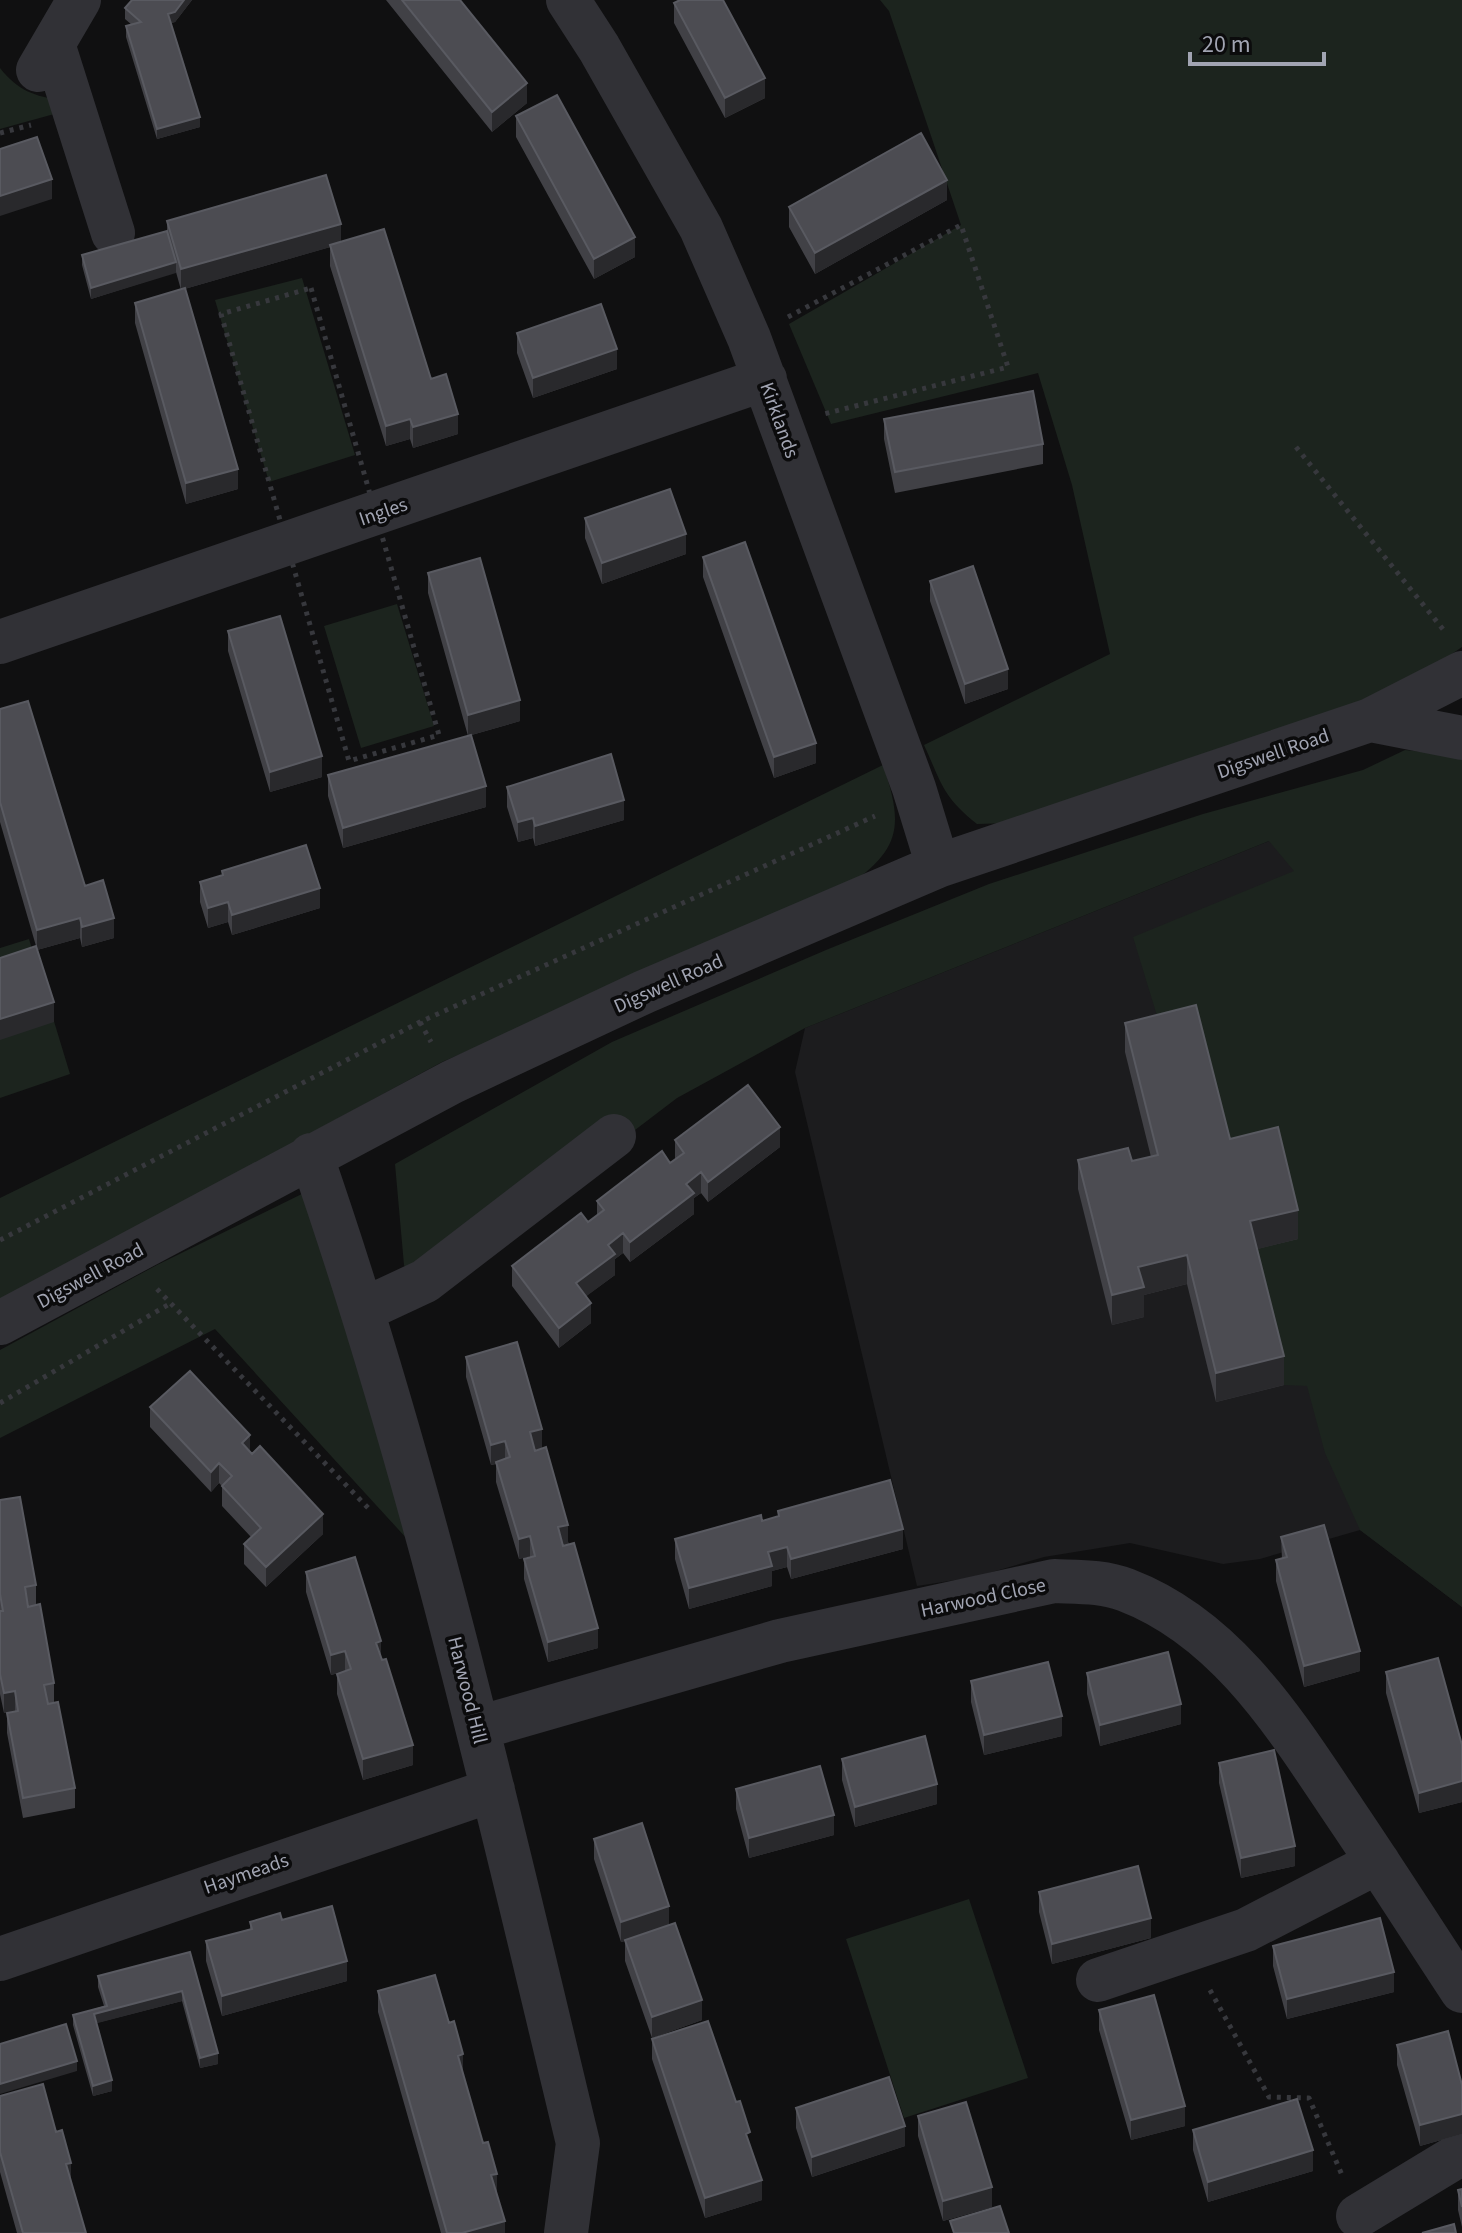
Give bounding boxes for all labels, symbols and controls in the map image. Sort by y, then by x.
scale bar [1190,16,1324,66]
text: 20 m [1202,27,1251,62]
street label: Kirklands [752,378,806,462]
street label: Ingles [355,491,411,533]
street label: Digswell Road [1213,722,1333,786]
street label: Digswell Road [609,947,728,1021]
street label: Digswell Road [32,1236,149,1316]
street label: Harwood Close [918,1571,1048,1625]
street label: Harwood Hill [440,1634,494,1747]
street label: Haymeads [200,1846,293,1902]

